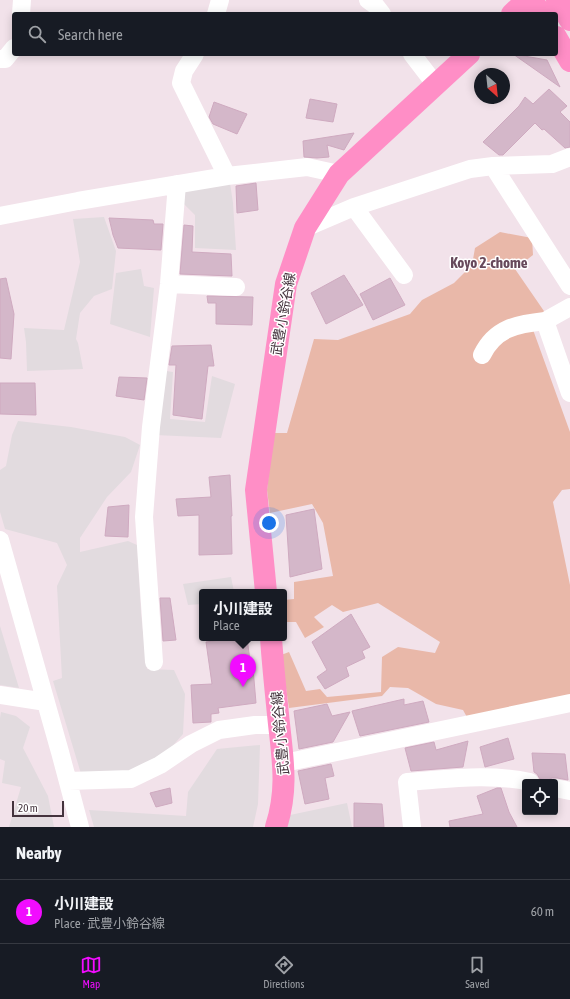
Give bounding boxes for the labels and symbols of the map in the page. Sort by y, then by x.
north arrow [474,68,510,104]
district label: Koyo 2-chome [450,254,528,271]
street label: 武豊小鈴谷線 [268,271,298,357]
your location [259,513,279,533]
pin: 1 [230,654,256,687]
street label: 武豊小鈴谷線 [268,690,292,776]
scale bar [12,799,64,818]

